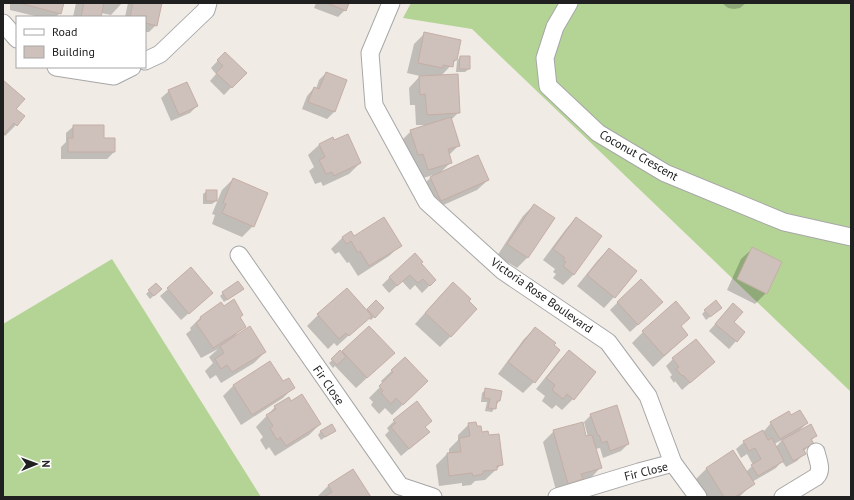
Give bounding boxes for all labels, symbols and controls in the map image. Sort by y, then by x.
legend [16,16,146,68]
text: Road [52,24,77,39]
text: Building [52,44,95,59]
street label: Coconut Crescent [597,126,681,184]
street label: Victoria Rose Boulevard [487,254,596,336]
street label: Fir Close [310,362,348,408]
north arrow [16,444,56,484]
street label: Fir Close [623,458,669,484]
text: N [39,460,53,468]

